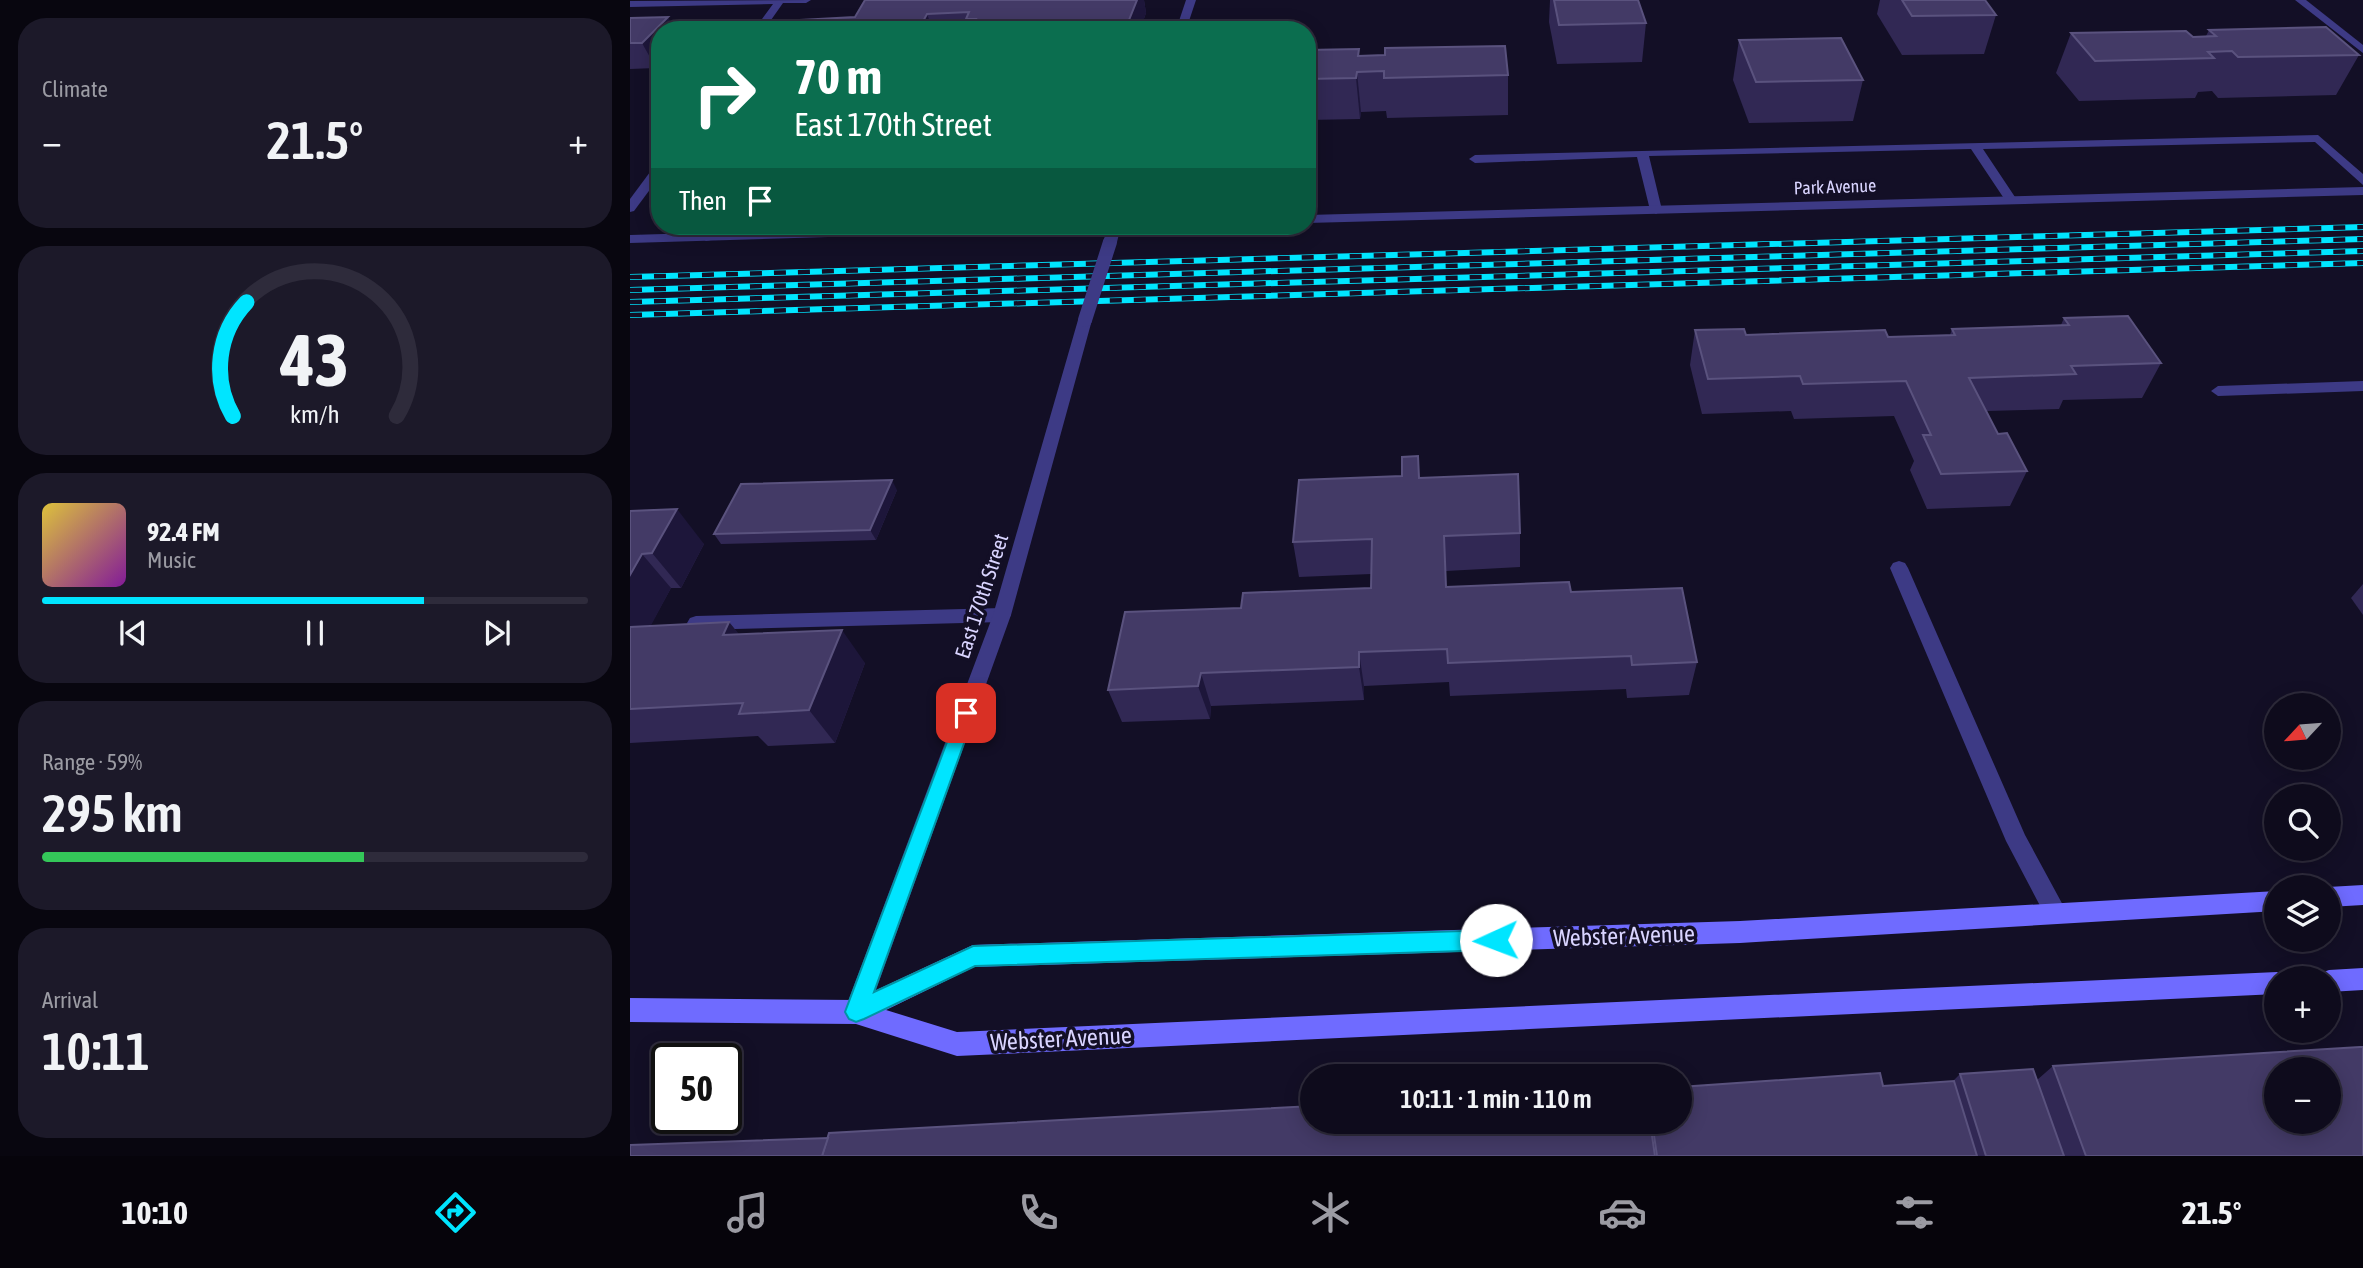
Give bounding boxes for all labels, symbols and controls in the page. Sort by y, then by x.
text: 70 m [794,48,882,104]
icon: right [679,49,770,140]
text: Climate [42,76,108,102]
text: East 170th Street [794,106,992,143]
text: 21.5° [267,110,363,170]
text: − [42,119,62,162]
text: + [568,119,588,162]
street label: Park Avenue [1793,175,1877,198]
icon: arrive [741,182,779,220]
text: Then [679,186,727,216]
text: 43 [280,319,349,402]
text: km/h [290,400,340,428]
text: 92.4 FM [147,517,220,547]
street label: East 170th Street [950,530,1013,661]
text: Music [147,547,195,573]
icon: previous [114,614,152,652]
icon: pause [296,614,334,652]
icon: next [478,614,516,652]
pin [936,683,996,743]
north arrow [2264,693,2342,770]
map controls [2264,693,2341,1134]
icon: arrive [947,694,985,732]
text: Range · 59% [42,749,142,775]
text: 295 km [42,783,183,843]
button: search [2264,784,2341,861]
button: layers [2264,875,2341,952]
position arrow [1459,903,1533,977]
street label: Webster Avenue [1553,920,1695,951]
button: + [2264,966,2341,1043]
text: Arrival [42,987,98,1013]
text: 10:11 [42,1021,150,1081]
street label: Webster Avenue [989,1021,1132,1056]
speed limit sign: 50 [651,1043,742,1134]
button: − [2264,1057,2341,1134]
text: 10:11 · 1 min · 110 m [1400,1084,1592,1114]
icon: directions [431,1188,480,1237]
icon: music [723,1188,772,1237]
icon: phone [1014,1188,1063,1237]
icon: climate [1306,1188,1355,1237]
icon: car [1598,1188,1647,1237]
icon: filters [1890,1188,1939,1237]
text: 10:10 [121,1194,188,1231]
text: 21.5° [2182,1194,2241,1231]

